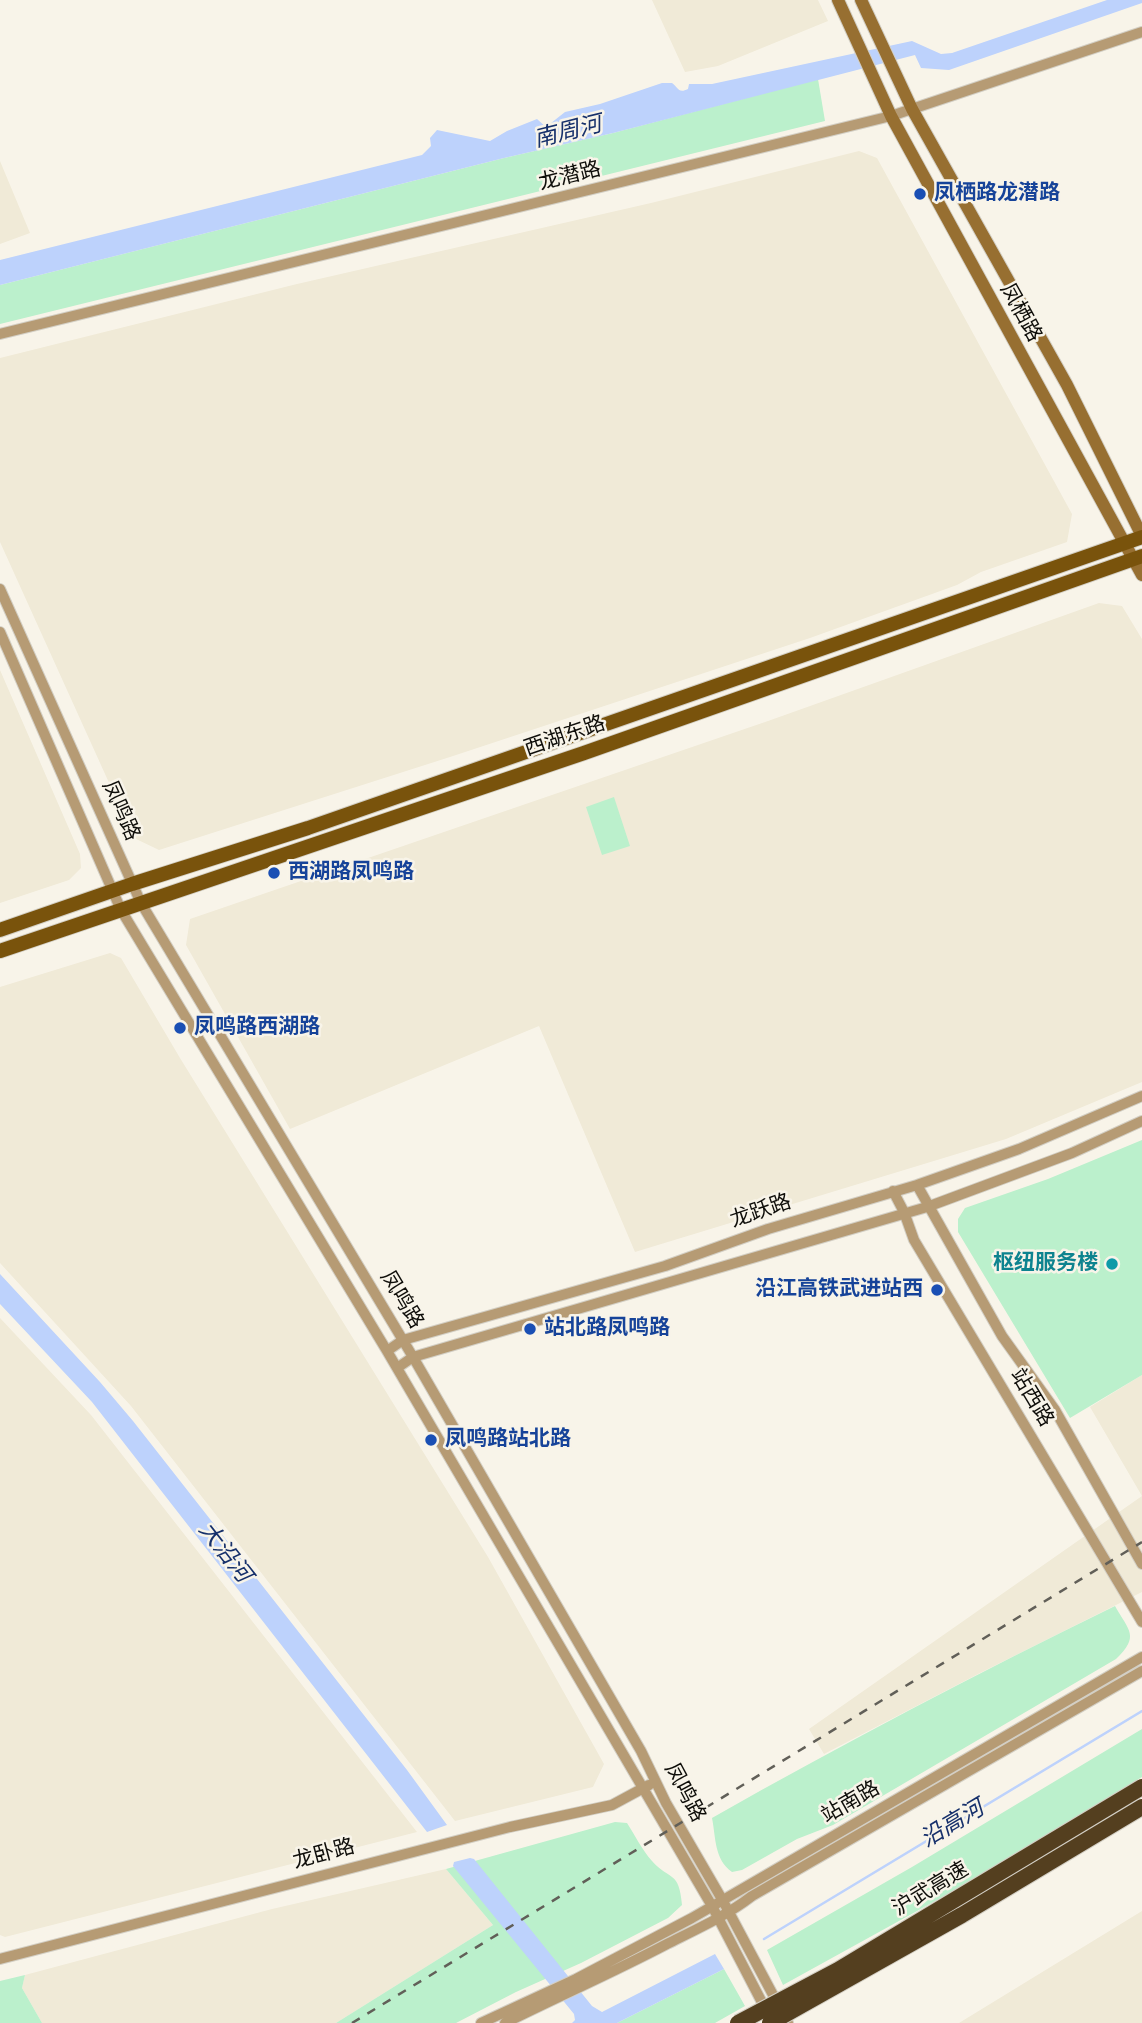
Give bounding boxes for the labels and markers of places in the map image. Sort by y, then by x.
place label: 凤栖路龙潜路 [934,181,1060,207]
marker: 凤栖路龙潜路 [912,186,928,202]
place label: 西湖路凤鸣路 [288,860,414,886]
marker: 西湖路凤鸣路 [266,865,282,881]
place label: 凤鸣路西湖路 [194,1015,320,1041]
marker: 凤鸣路西湖路 [172,1020,188,1036]
place label: 枢纽服务楼 [993,1251,1098,1277]
marker: 枢纽服务楼 [1104,1256,1120,1272]
place label: 沿江高铁武进站西 [755,1277,923,1303]
marker: 沿江高铁武进站西 [929,1282,945,1298]
place label: 站北路凤鸣路 [544,1316,670,1342]
marker: 站北路凤鸣路 [522,1321,538,1337]
place label: 凤鸣路站北路 [445,1427,571,1453]
marker: 凤鸣路站北路 [423,1432,439,1448]

